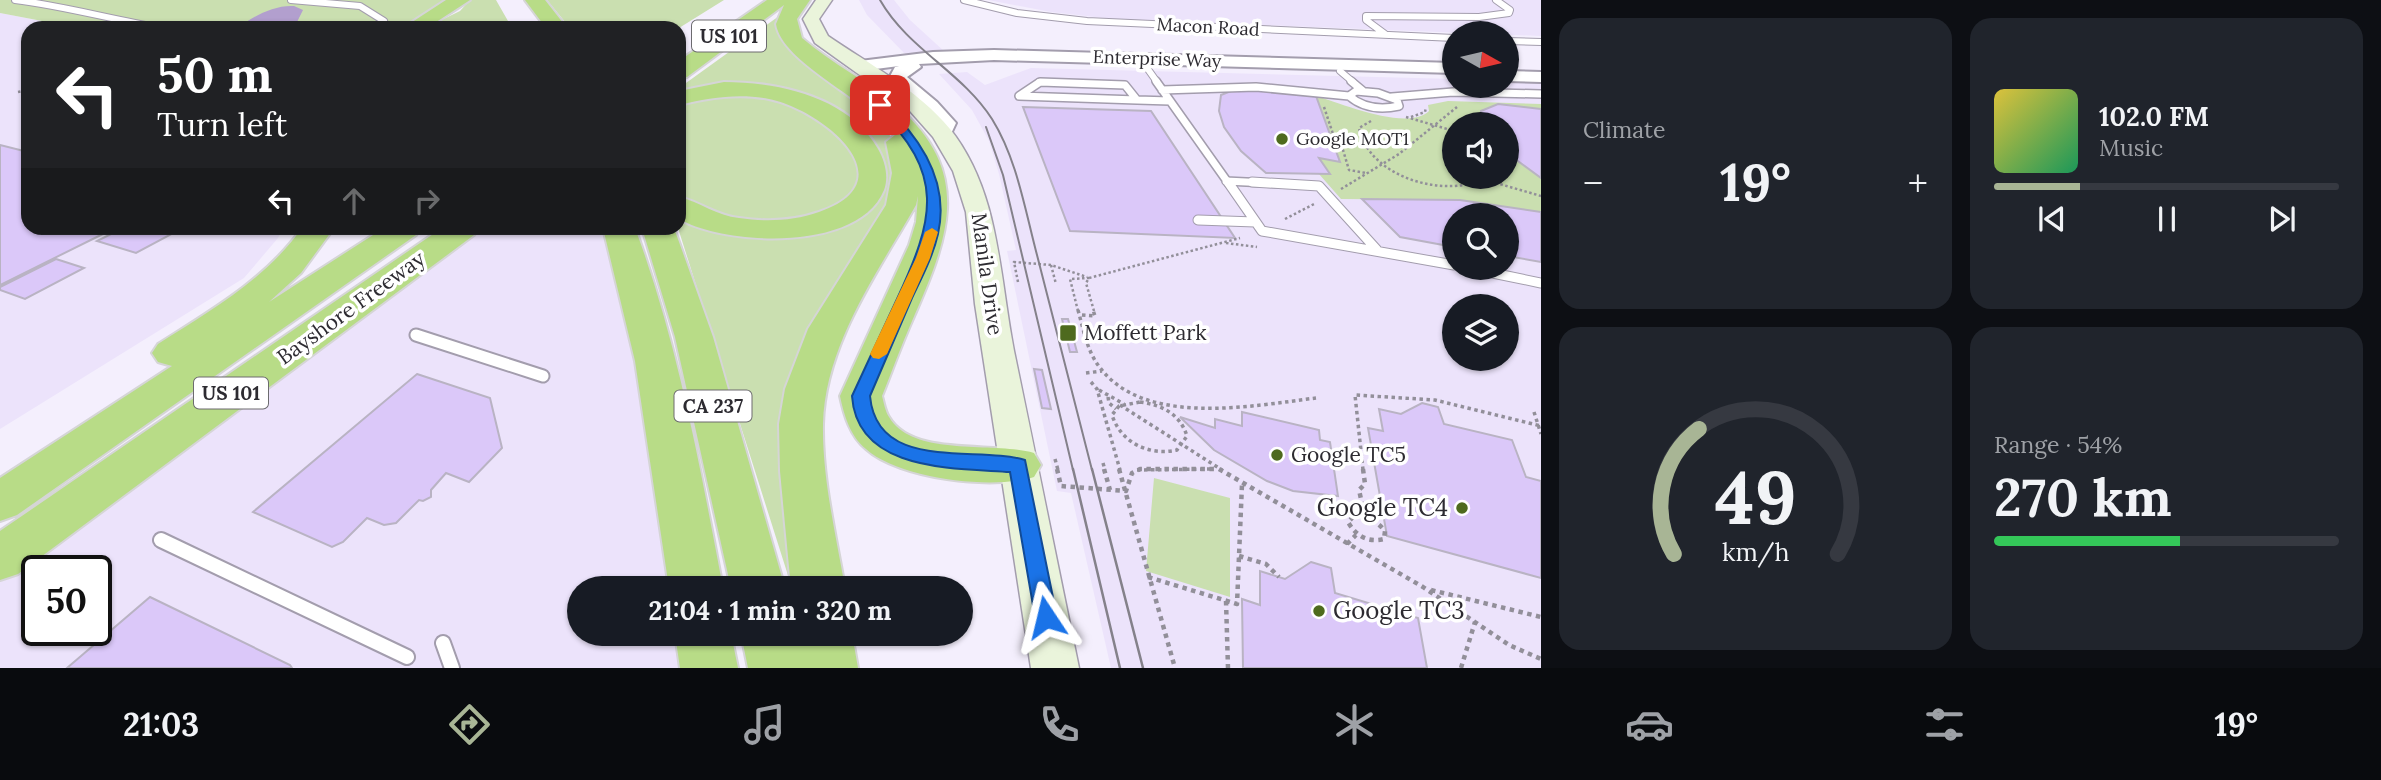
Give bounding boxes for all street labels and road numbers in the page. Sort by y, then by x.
street label: Macon Road [1156,12,1260,41]
road number: US 101 [692,20,766,52]
street label: Enterprise Way [1092,45,1222,72]
street label: Manila Drive [966,211,1009,337]
street label: Bayshore Freeway [271,245,430,370]
road number: US 101 [194,378,268,408]
road number: CA 237 [674,390,752,422]

